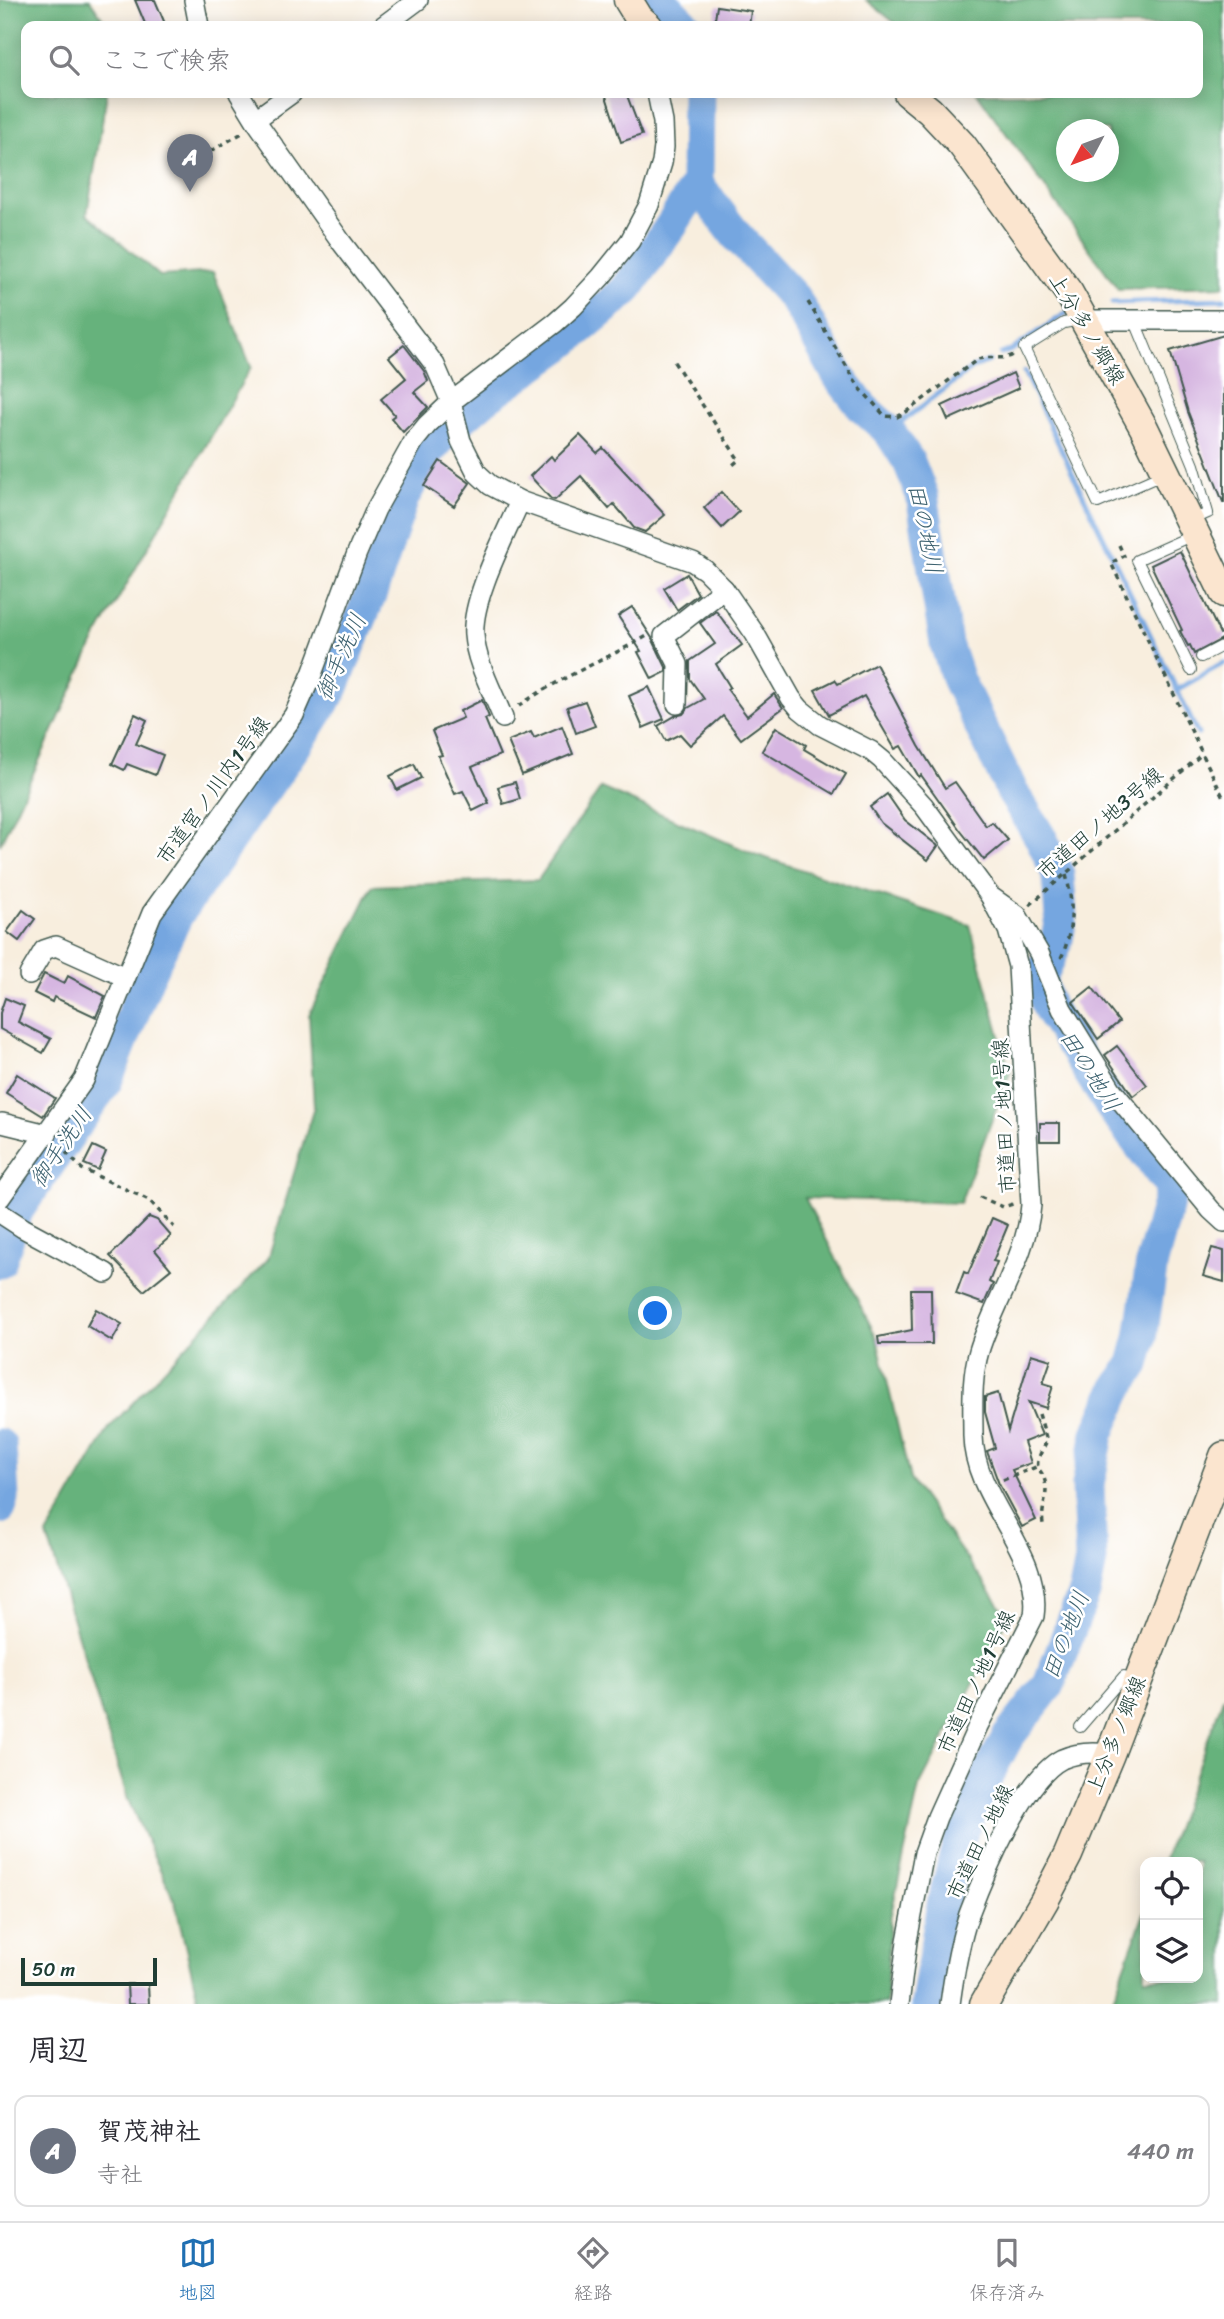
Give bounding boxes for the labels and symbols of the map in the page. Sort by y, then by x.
north arrow [1056,119,1119,182]
pin: A [167,134,213,192]
street label: 上分多ノ郷線 [1038,265,1136,393]
water label: 田の地川 [895,480,955,578]
water label: 御手洗川 [304,607,378,707]
street label: 市道宮ノ川内1号線 [146,707,280,873]
street label: 市道田ノ地3号線 [1028,757,1172,889]
water label: 田の地川 [1048,1021,1132,1121]
street label: 市道田ノ地1号線 [981,1037,1027,1195]
water label: 御手洗川 [18,1097,104,1197]
your location [638,1296,672,1330]
water label: 田の地川 [1030,1585,1102,1685]
street label: 市道田ノ地1号線 [926,1603,1026,1761]
street label: 上分多ノ郷線 [1075,1669,1157,1801]
street label: 市道田ノ地線 [935,1777,1025,1907]
scale bar [21,1955,158,1987]

